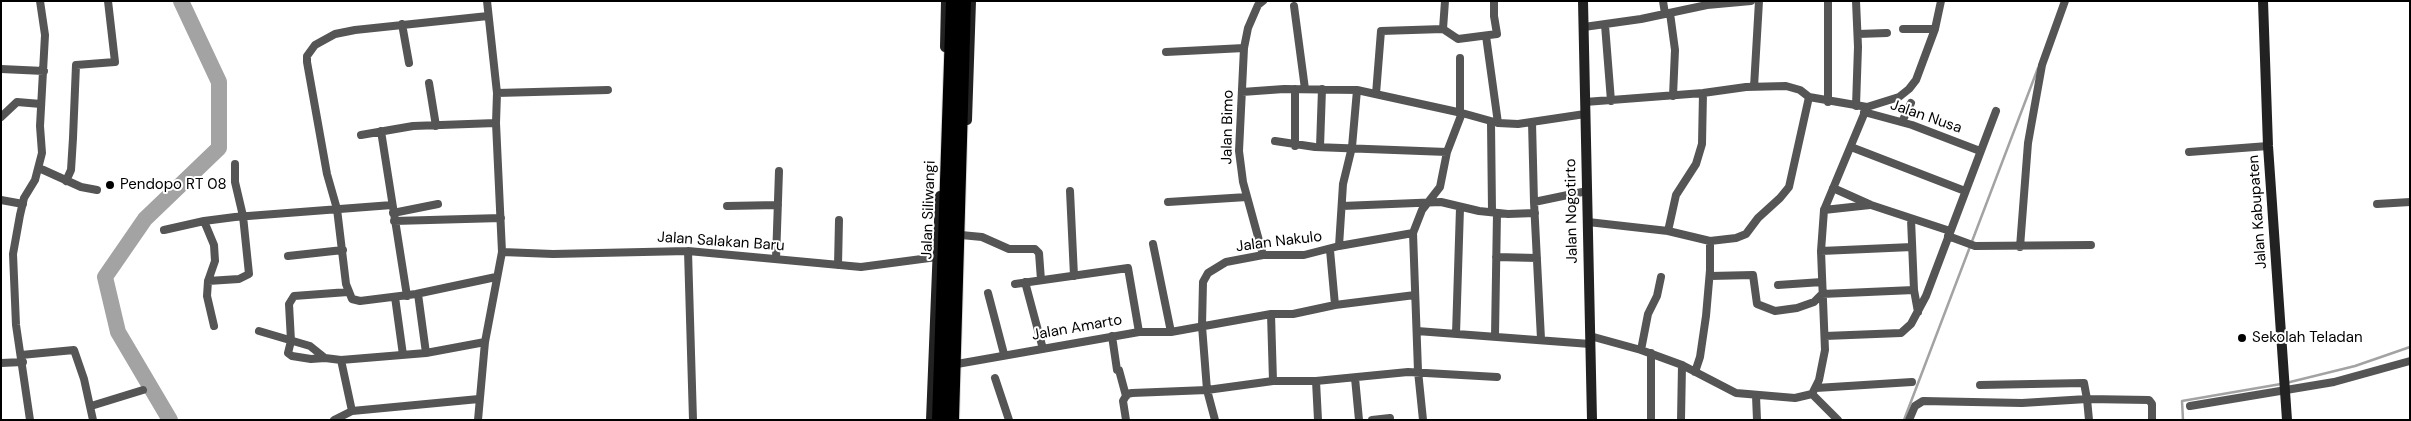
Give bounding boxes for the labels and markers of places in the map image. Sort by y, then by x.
place label: Pendopo RT 08 [120,176,227,194]
marker: Pendopo RT 08 [104,179,116,191]
place label: Sekolah Teladan [2252,329,2363,347]
marker: Sekolah Teladan [2236,332,2248,344]

